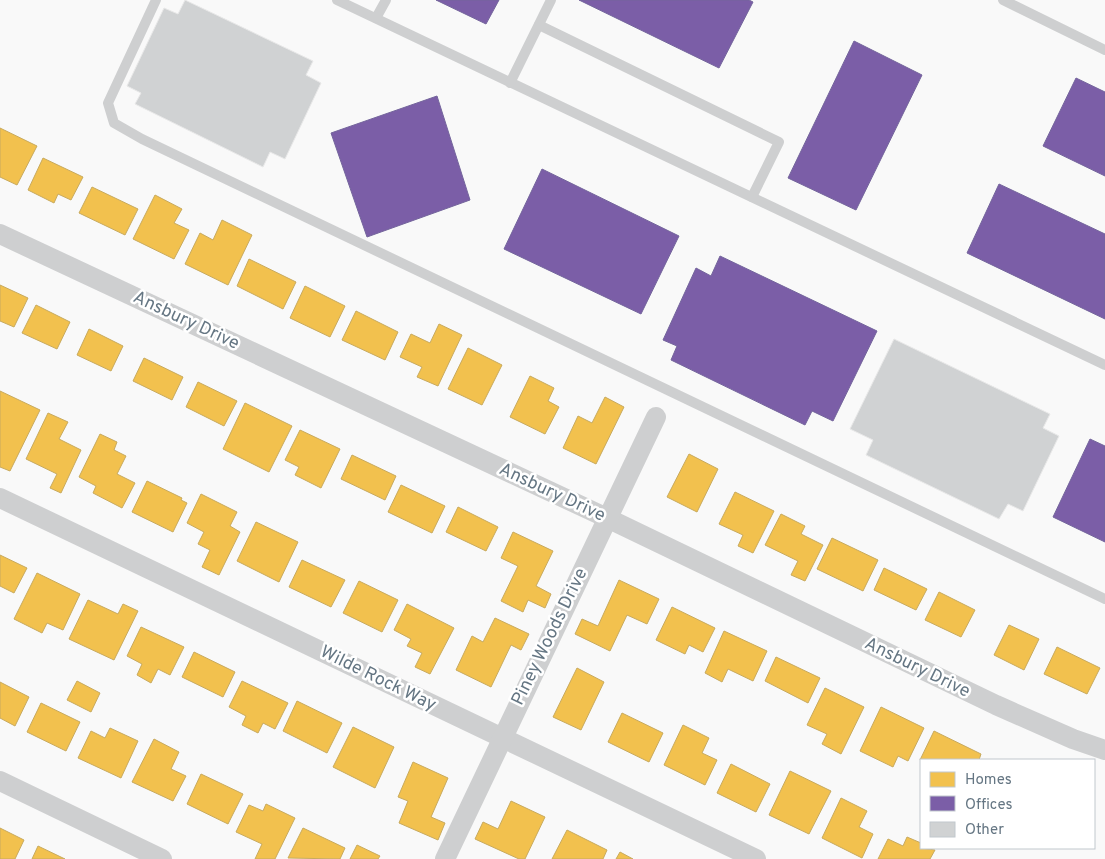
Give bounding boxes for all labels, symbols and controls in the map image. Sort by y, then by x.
street label: Ansbury Drive [129,286,243,356]
street label: Ansbury Drive [495,458,609,528]
street label: Piney Woods Drive [507,565,593,709]
street label: Ansbury Drive [860,633,974,703]
street label: Wilde Rock Way [316,641,440,717]
legend [920,759,1095,849]
text: Homes [965,771,1012,790]
text: Offices [965,796,1012,815]
text: Other [965,821,1004,840]

